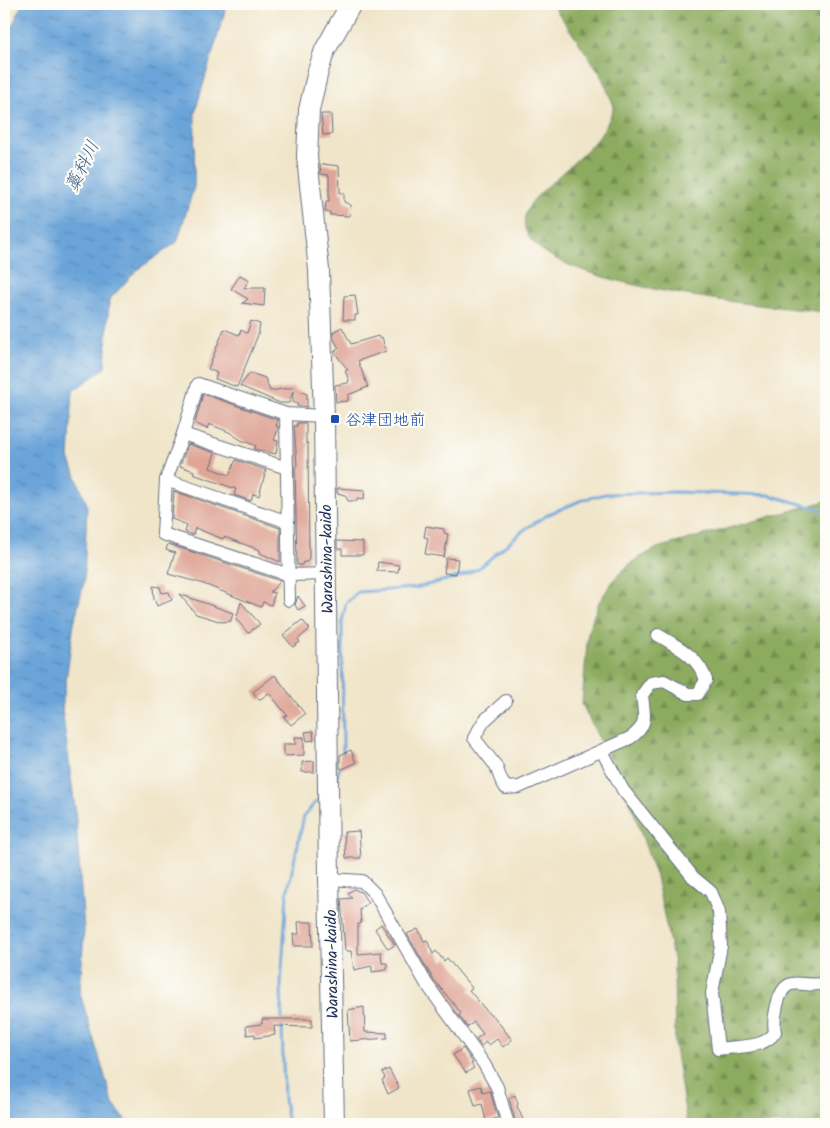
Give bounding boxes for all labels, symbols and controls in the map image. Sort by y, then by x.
water label: 藁科川 [58,136,108,197]
place label: 谷津団地前 [345,408,425,433]
marker: 谷津団地前 [329,413,341,425]
street label: Warashina-kaido [314,504,341,614]
street label: Warashina-kaido [319,909,346,1019]

